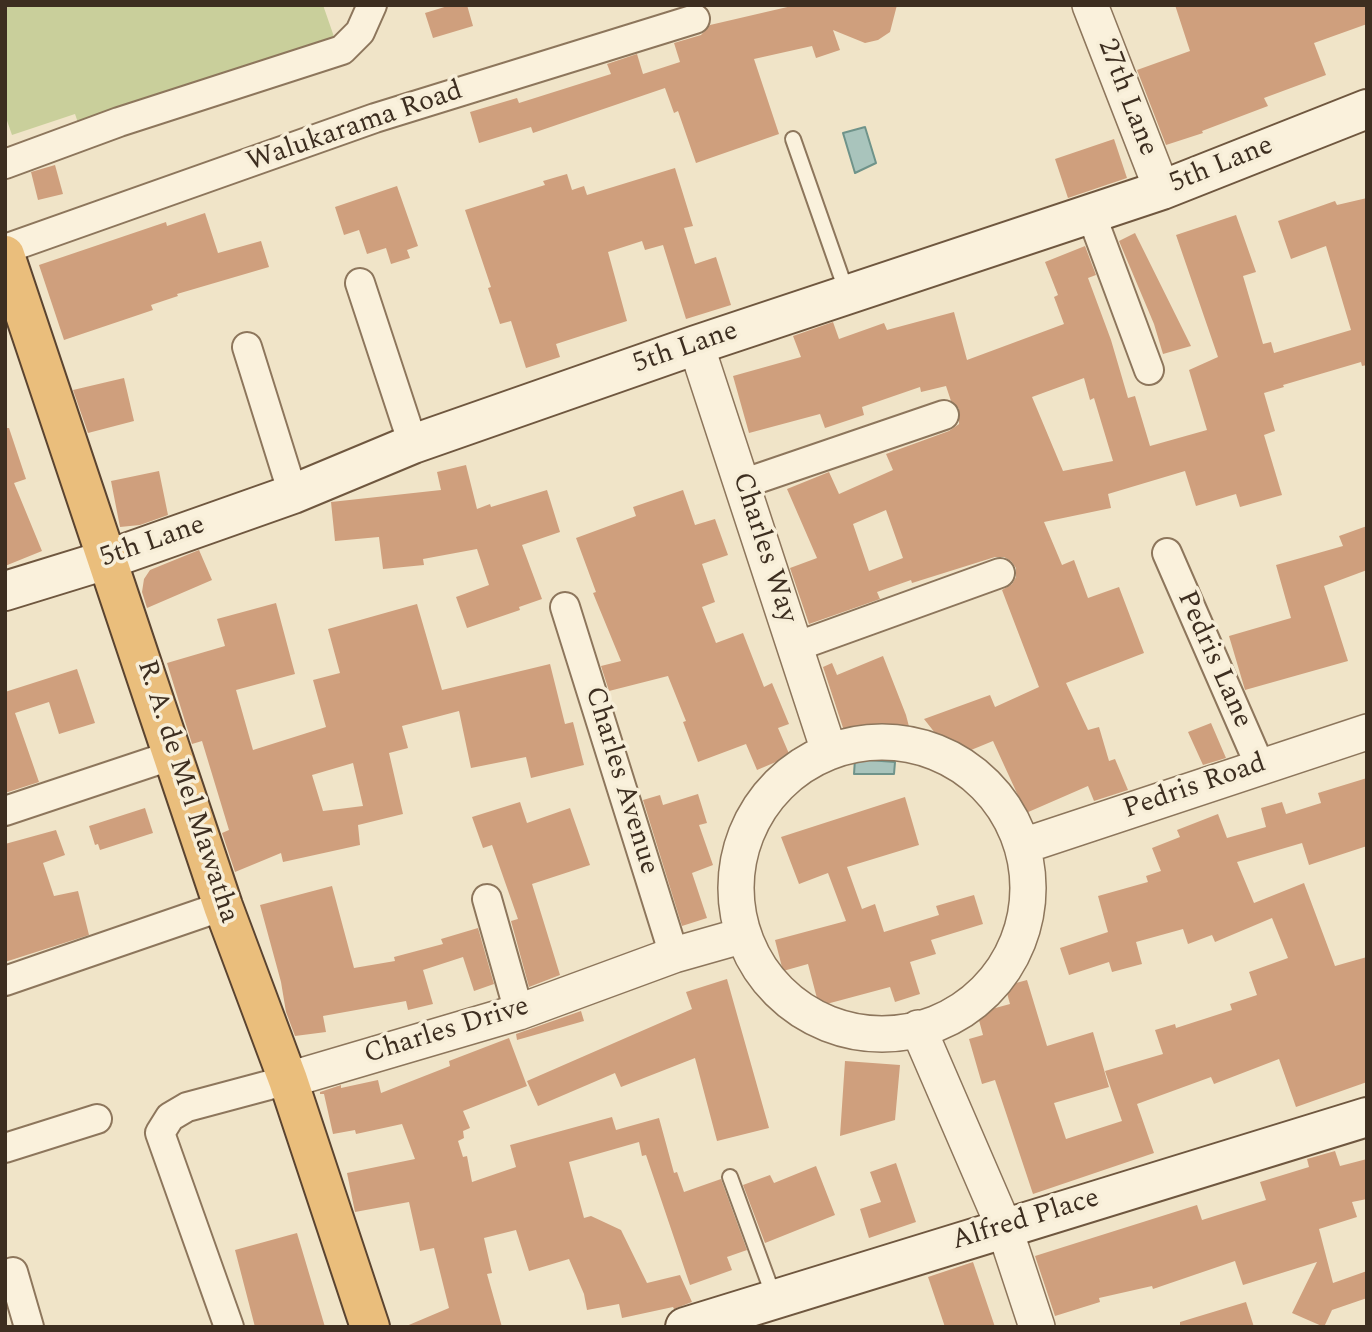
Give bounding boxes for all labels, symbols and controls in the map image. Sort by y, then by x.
street label: 27th Lane [1088,35,1164,161]
street label: Walukarama Road [243,75,467,181]
street label: 5th Lane [1165,130,1279,202]
street label: 5th Lane [629,315,743,383]
street label: Charles Way [723,469,803,627]
street label: 5th Lane [96,509,210,577]
street label: Pedris Lane [1168,586,1258,734]
street label: R. A. de Mel Mawatha [128,656,244,928]
street label: Charles Avenue [575,683,665,879]
street label: Pedris Road [1119,748,1271,828]
street label: Charles Drive [360,991,534,1073]
street label: Alfred Place [948,1183,1104,1259]

